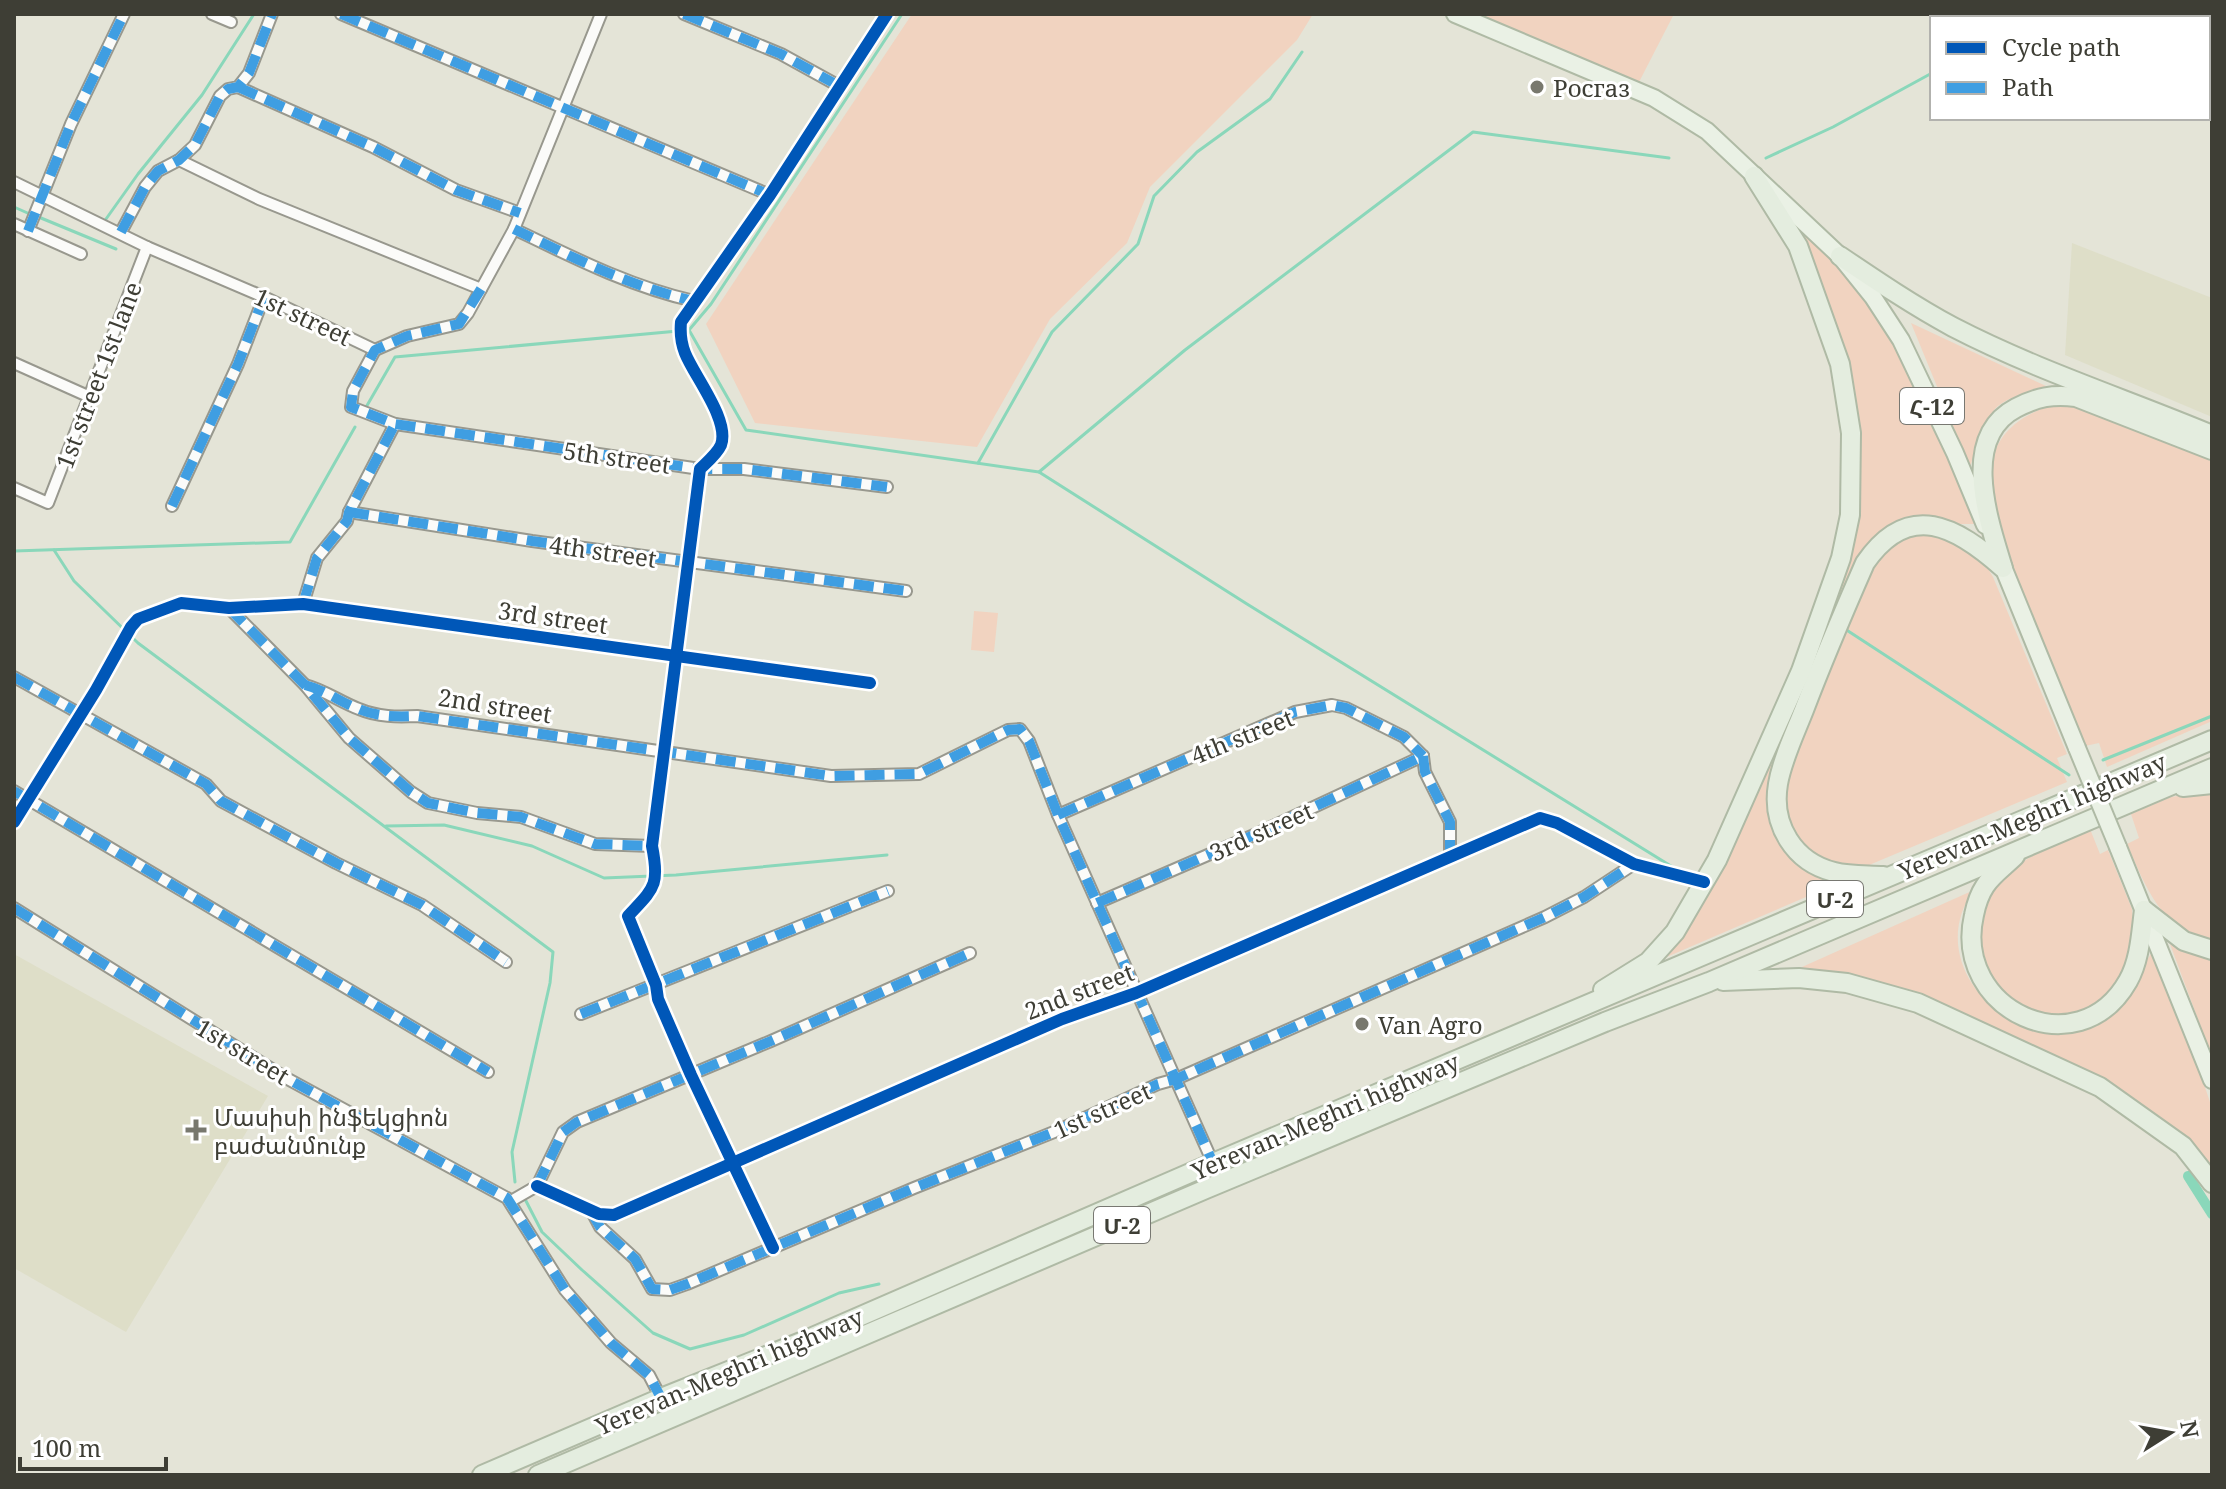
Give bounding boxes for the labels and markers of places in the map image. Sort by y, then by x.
place label: Росгаз [1553,71,1630,104]
marker: Росгаз [1528,78,1546,96]
place label: Van Agro [1378,1008,1483,1041]
marker: Van Agro [1353,1015,1371,1033]
place label: Մասիսի ինֆեկցիոն բաժանմունք [214,1100,448,1161]
marker: Մասիսի ինֆեկցիոն բաժանմունք [185,1119,207,1141]

